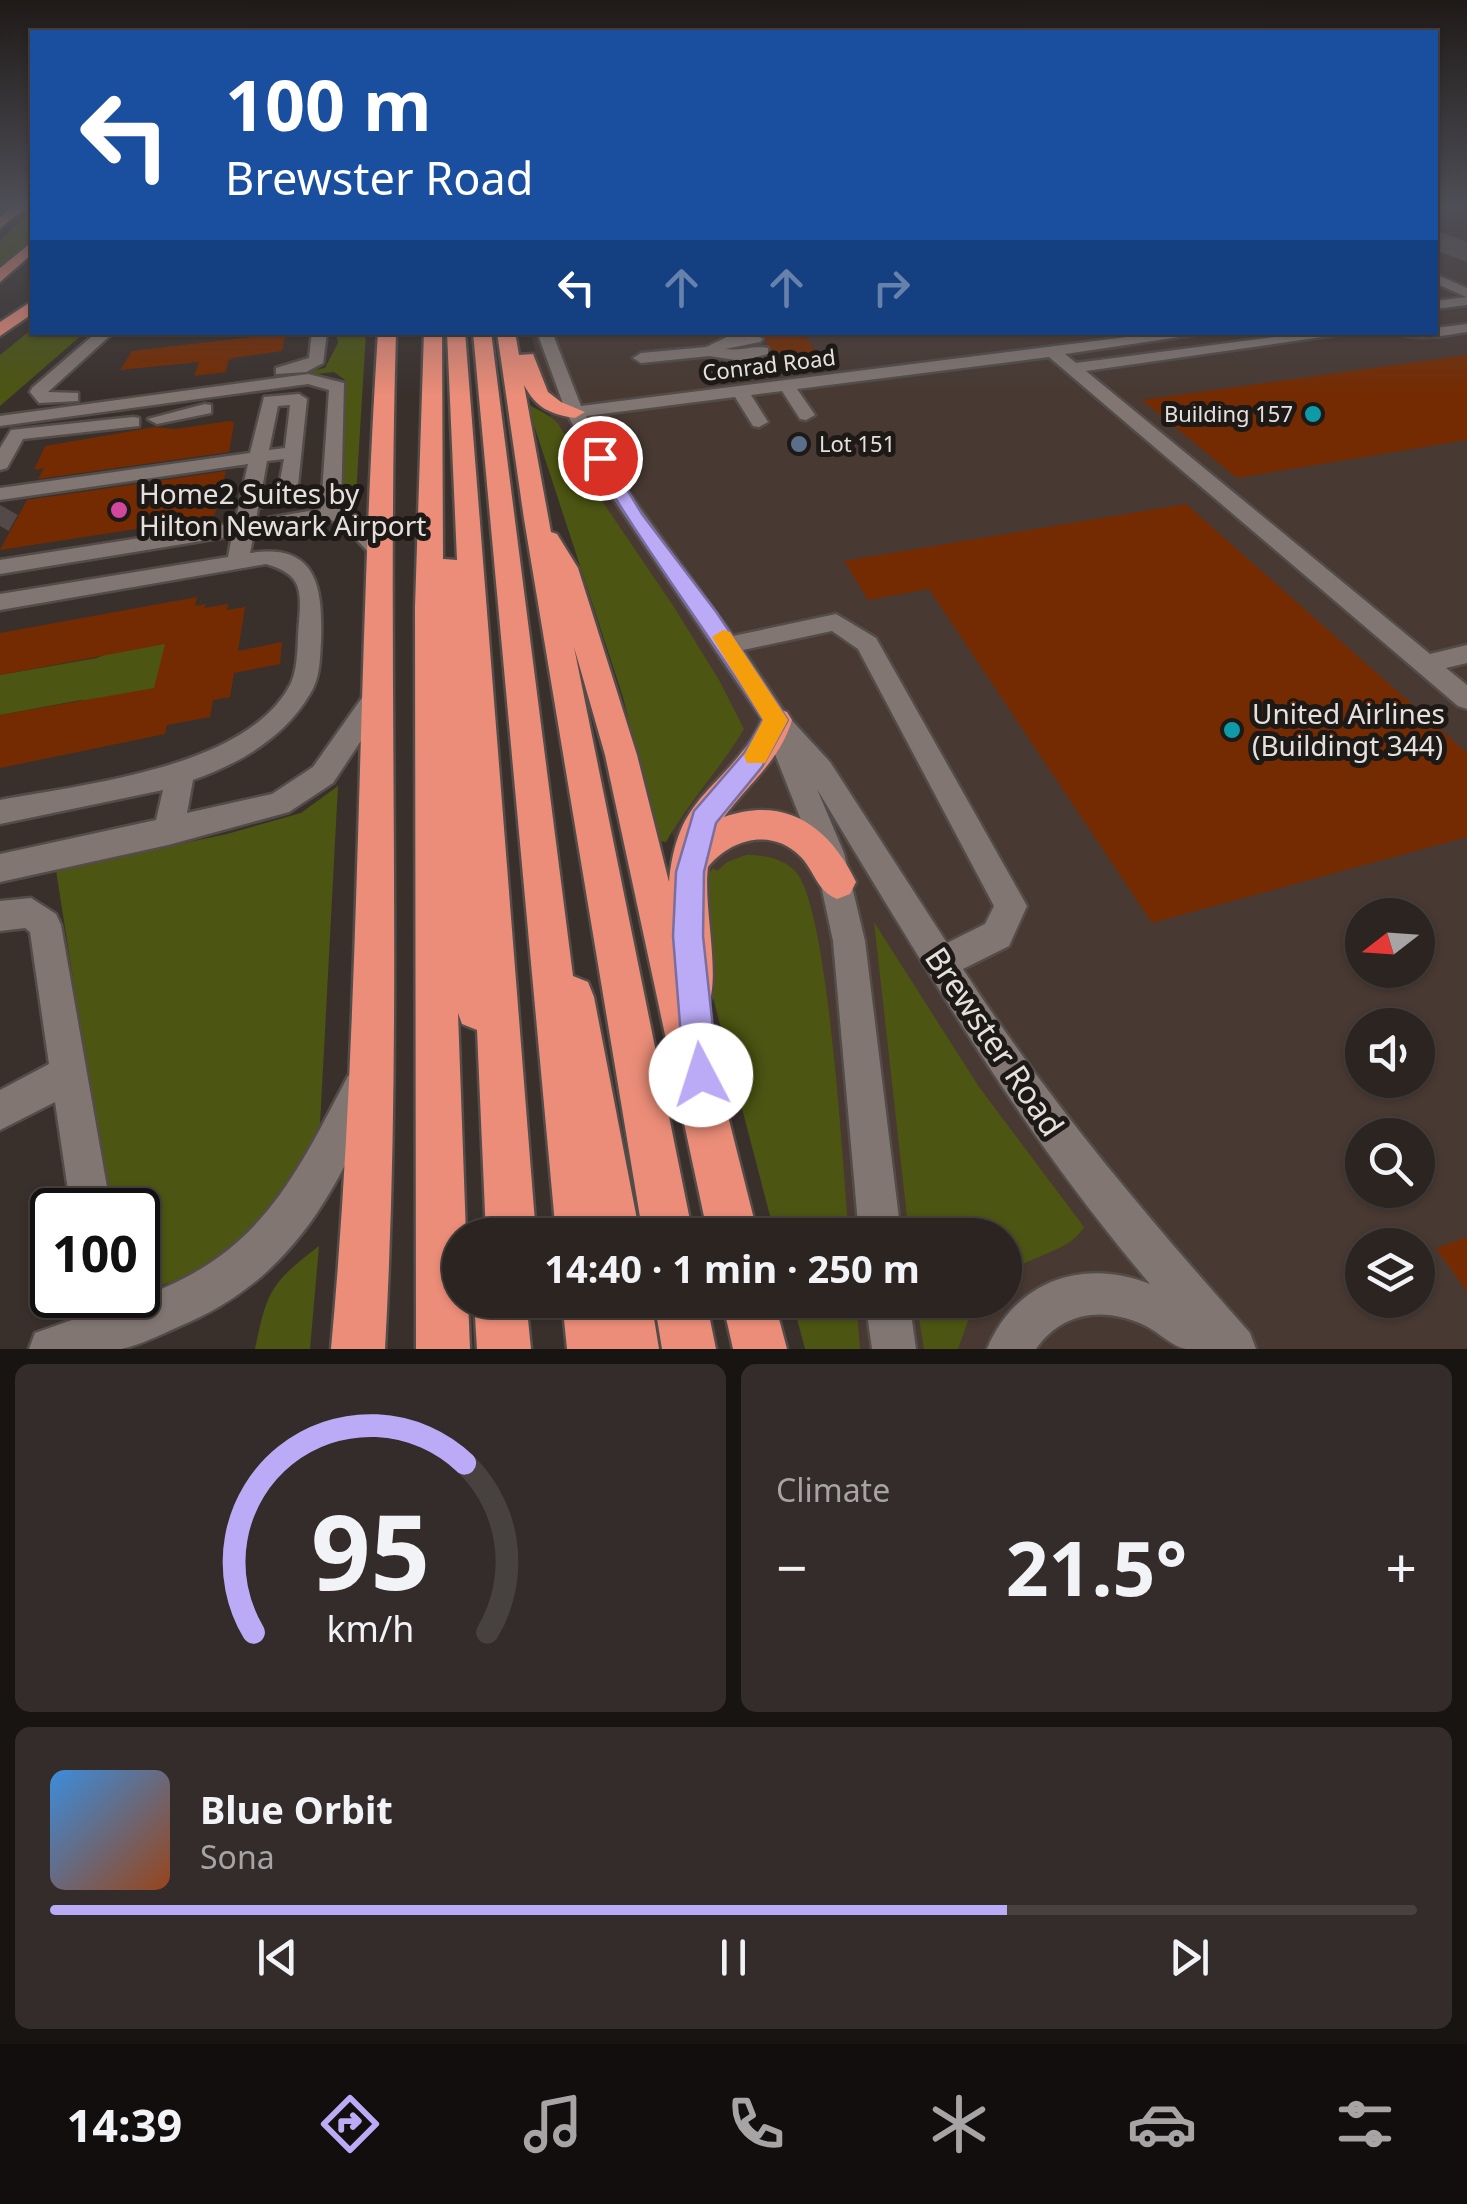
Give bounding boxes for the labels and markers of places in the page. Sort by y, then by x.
place label: Building 157 [1164,398,1293,428]
marker: Building 157 [1302,403,1324,425]
pin [558,416,643,501]
place label: Lot 151 [819,428,895,458]
marker: Lot 151 [788,433,810,455]
place label: Home2 Suites by Hilton Newark Airport [139,474,426,544]
marker: Home2 Suites by Hilton Newark Airport [108,499,130,521]
place label: United Airlines (Buildingt 344) [1252,694,1445,764]
marker: United Airlines (Buildingt 344) [1221,719,1243,741]

